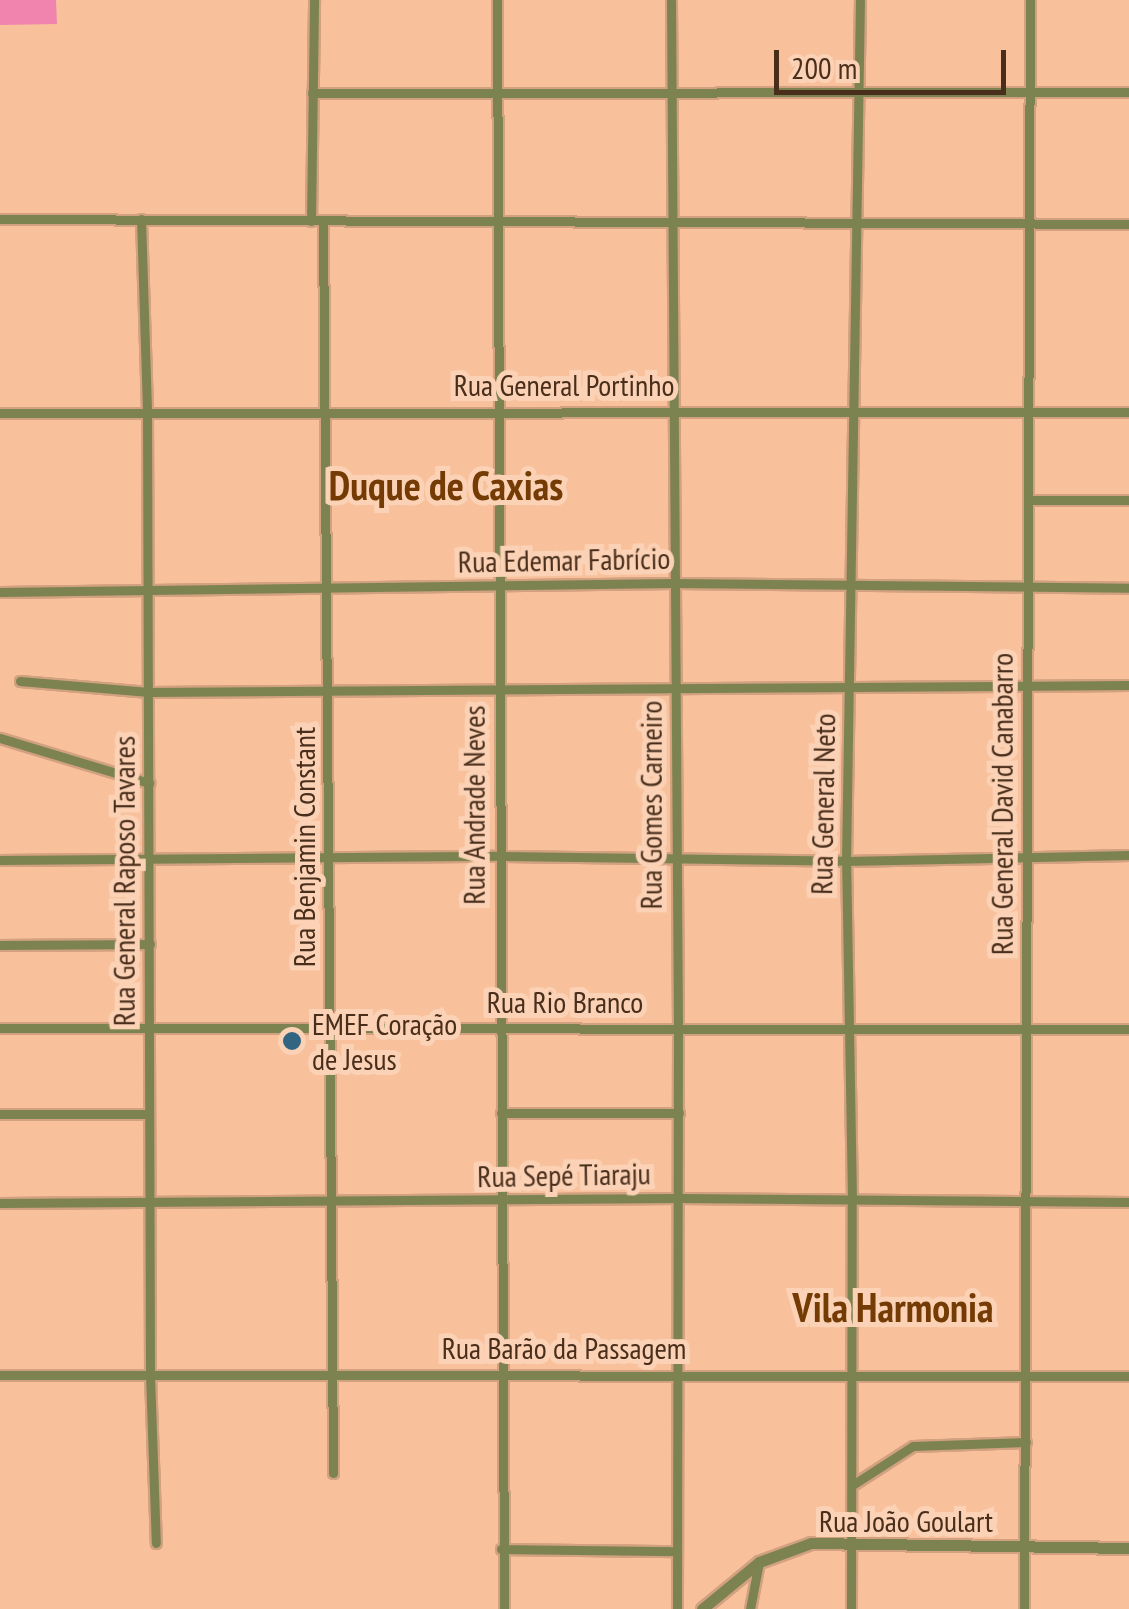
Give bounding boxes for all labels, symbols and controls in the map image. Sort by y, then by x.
scale bar [779,30,1012,92]
text: 200 m [791,48,857,87]
street label: Rua General Portinho [454,367,674,403]
district label: Duque de Caxias [329,461,563,509]
street label: Rua Edemar Fabrício [457,540,671,580]
street label: Rua General David Canabarro [984,653,1020,955]
street label: Rua Gomes Carneiro [633,701,669,909]
street label: Rua Andrade Neves [456,705,492,905]
street label: Rua General Neto [803,713,843,895]
street label: Rua Benjamin Constant [286,727,322,967]
street label: Rua General Raposo Tavares [106,735,142,1027]
street label: Rua Rio Branco [487,984,643,1020]
place label: EMEF Coração de Jesus [312,1006,457,1076]
marker: EMEF Coração de Jesus [281,1030,303,1052]
street label: Rua Sepé Tiaraju [476,1155,652,1195]
district label: Vila Harmonia [793,1283,993,1331]
street label: Rua Barão da Passagem [442,1330,686,1366]
street label: Rua João Goulart [819,1503,993,1539]

